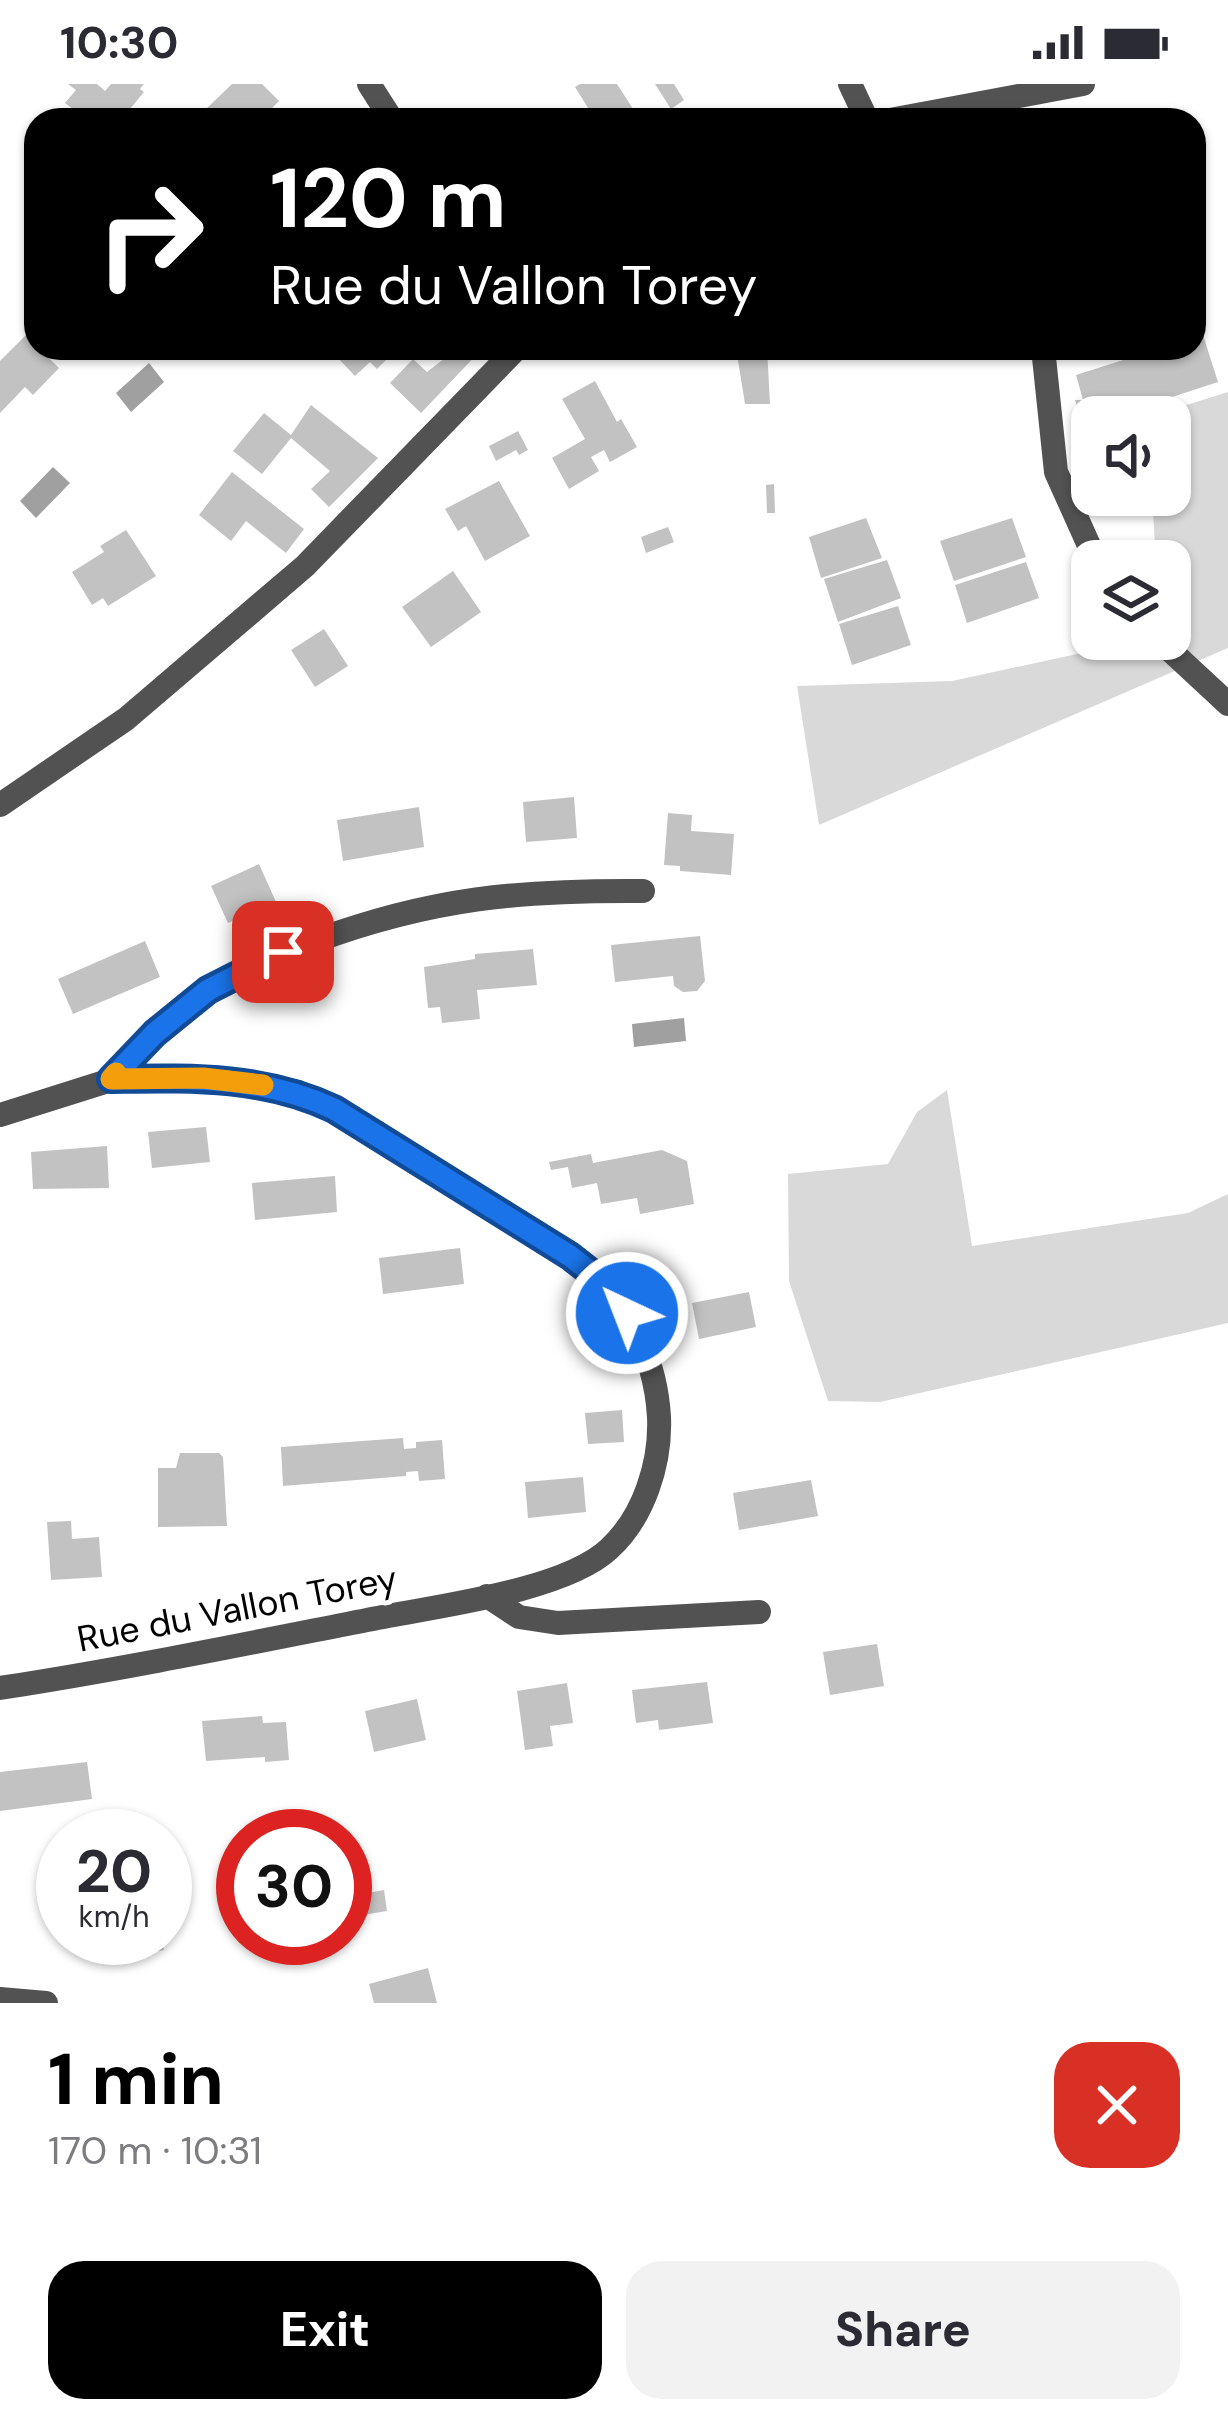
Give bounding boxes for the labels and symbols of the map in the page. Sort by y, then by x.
pin [232,901,334,1003]
position arrow [564,1250,690,1376]
street label: Rue du Vallon Torey [73,1554,401,1663]
speed limit sign: 30 [216,1809,372,1965]

